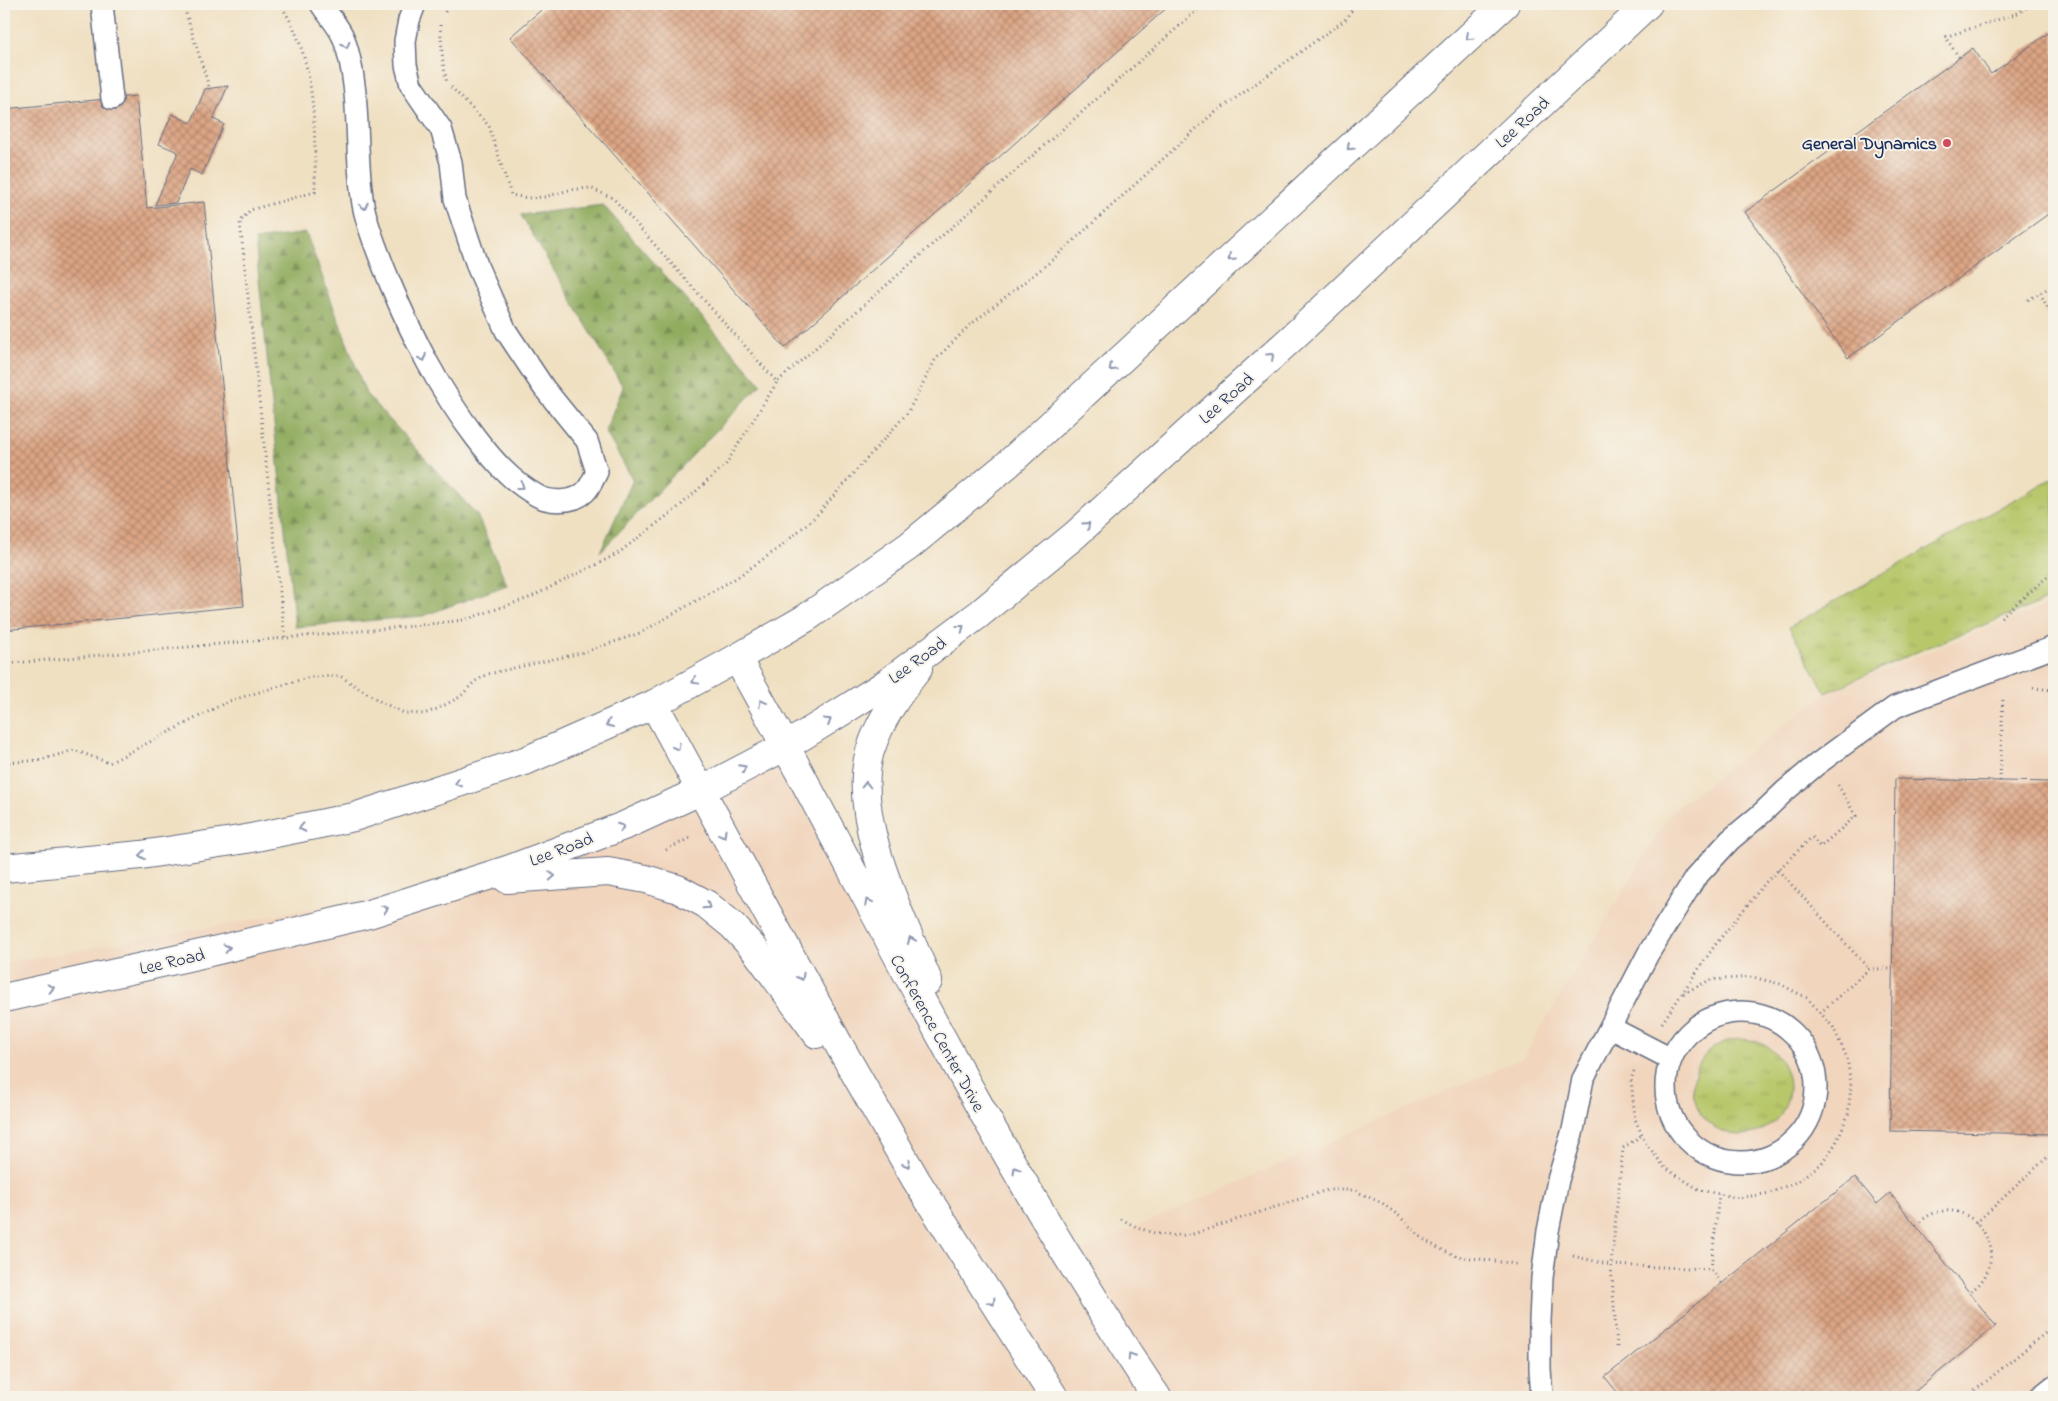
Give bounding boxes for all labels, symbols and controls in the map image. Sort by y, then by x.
one-way arrow [1466,31,1475,40]
one-way arrow [340,41,350,49]
street label: Lee Road [1490,91,1557,156]
place label: General Dynamics [1802,132,1937,159]
marker: General Dynamics [1941,137,1953,149]
one-way arrow [1346,141,1355,150]
one-way arrow [358,202,369,211]
one-way arrow [1227,252,1236,261]
one-way arrow [417,352,427,361]
one-way arrow [1266,353,1275,362]
one-way arrow [1108,362,1117,371]
street label: Lee Road [1194,368,1261,431]
one-way arrow [515,480,524,488]
one-way arrow [1081,522,1090,531]
one-way arrow [955,625,964,633]
street label: Lee Road [884,632,953,692]
one-way arrow [691,675,700,685]
one-way arrow [758,700,768,709]
one-way arrow [605,717,614,728]
one-way arrow [822,717,831,727]
one-way arrow [670,742,680,751]
one-way arrow [738,765,747,775]
one-way arrow [454,777,463,787]
one-way arrow [861,780,871,788]
one-way arrow [297,822,306,832]
one-way arrow [616,823,625,833]
street label: Lee Road [526,827,597,875]
one-way arrow [717,829,727,838]
one-way arrow [137,849,145,860]
one-way arrow [548,870,556,881]
one-way arrow [864,898,874,907]
one-way arrow [702,899,711,909]
one-way arrow [380,904,388,914]
one-way arrow [906,936,917,945]
street label: Lee Road [137,943,208,983]
one-way arrow [222,943,231,954]
street label: Conference Center Drive [882,951,991,1118]
one-way arrow [795,971,805,980]
one-way arrow [47,983,56,994]
one-way arrow [900,1159,910,1168]
one-way arrow [1012,1166,1022,1175]
one-way arrow [986,1297,996,1306]
one-way arrow [1127,1353,1137,1362]

